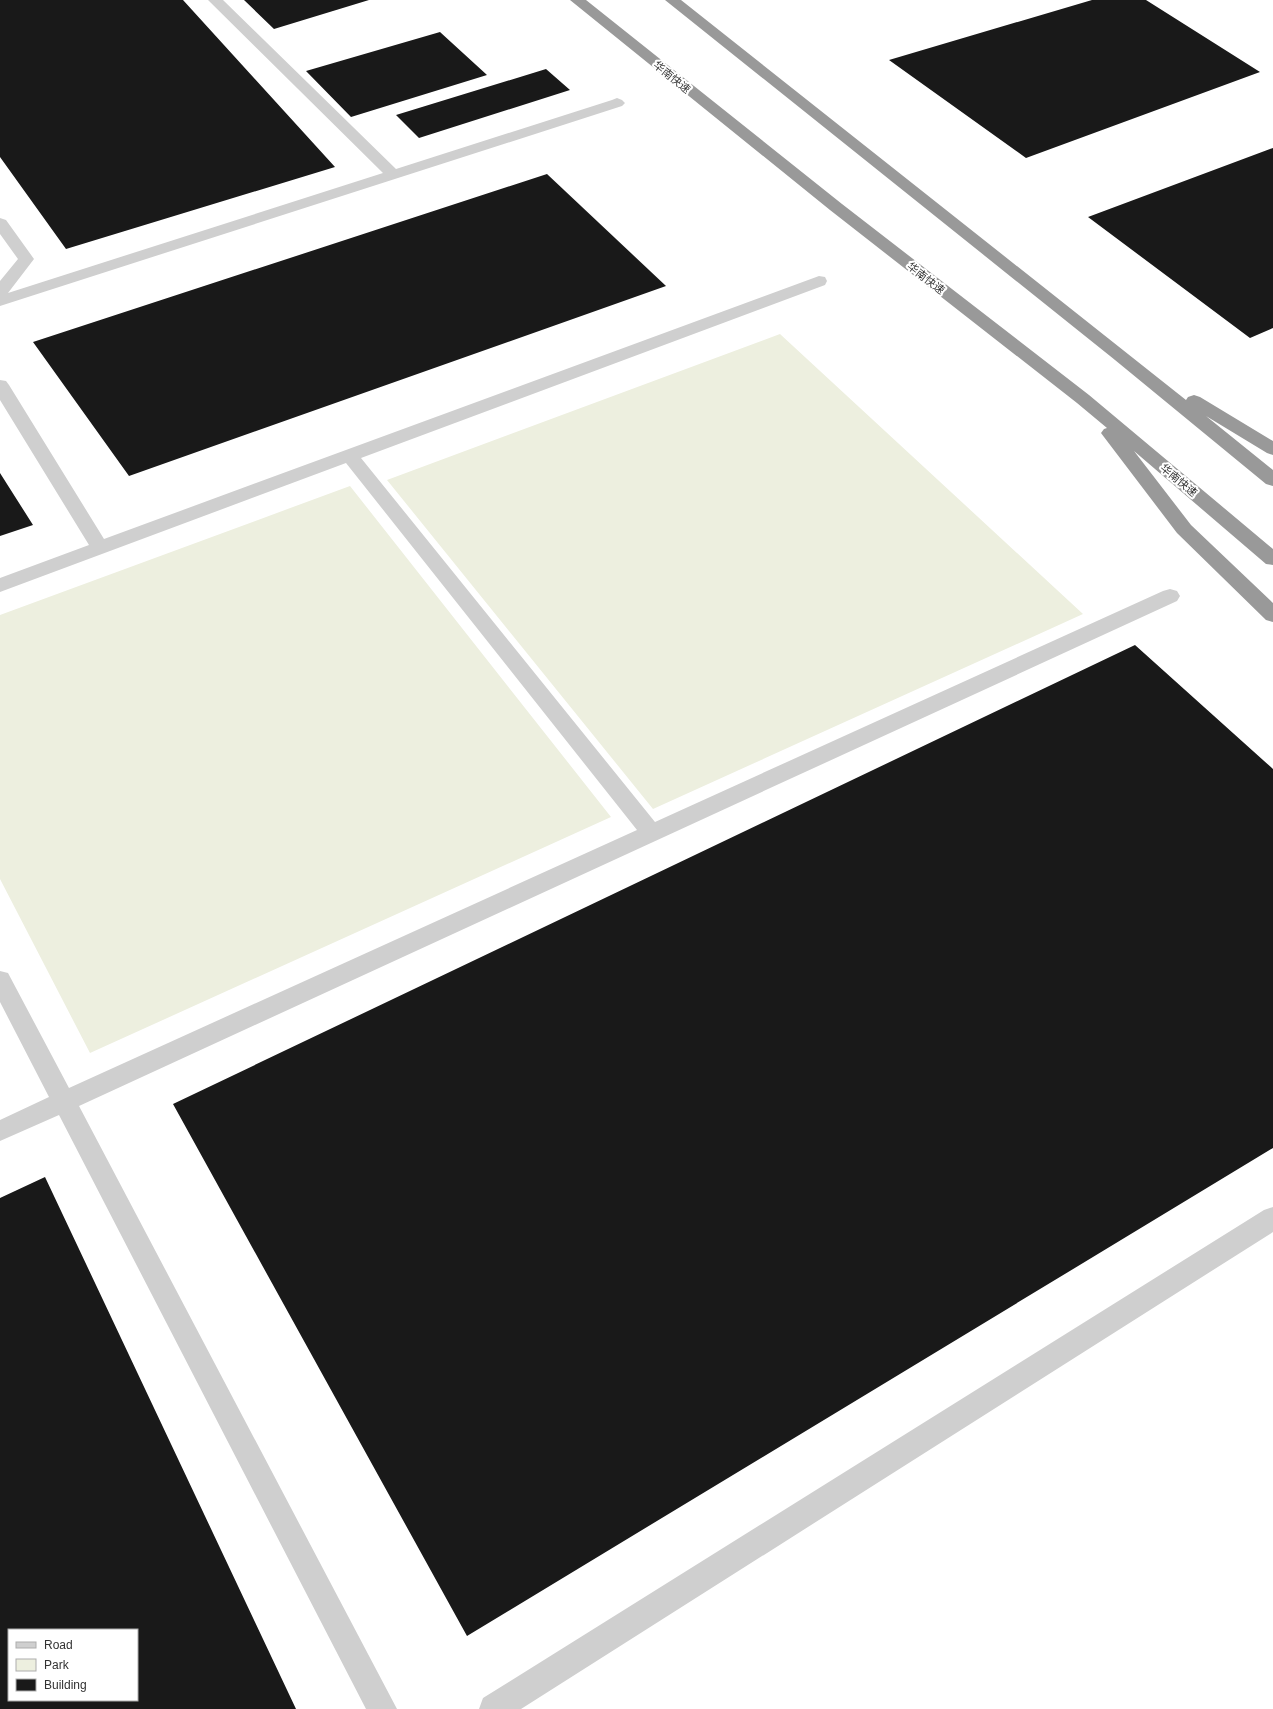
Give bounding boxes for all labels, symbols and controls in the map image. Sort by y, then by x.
street label: 华南快速 [651,58,693,96]
street label: 华南快速 [905,260,947,296]
street label: 华南快速 [1158,461,1200,499]
legend [8,1629,138,1701]
text: Road [44,1638,73,1652]
text: Park [44,1658,70,1672]
text: Building [44,1678,87,1692]

